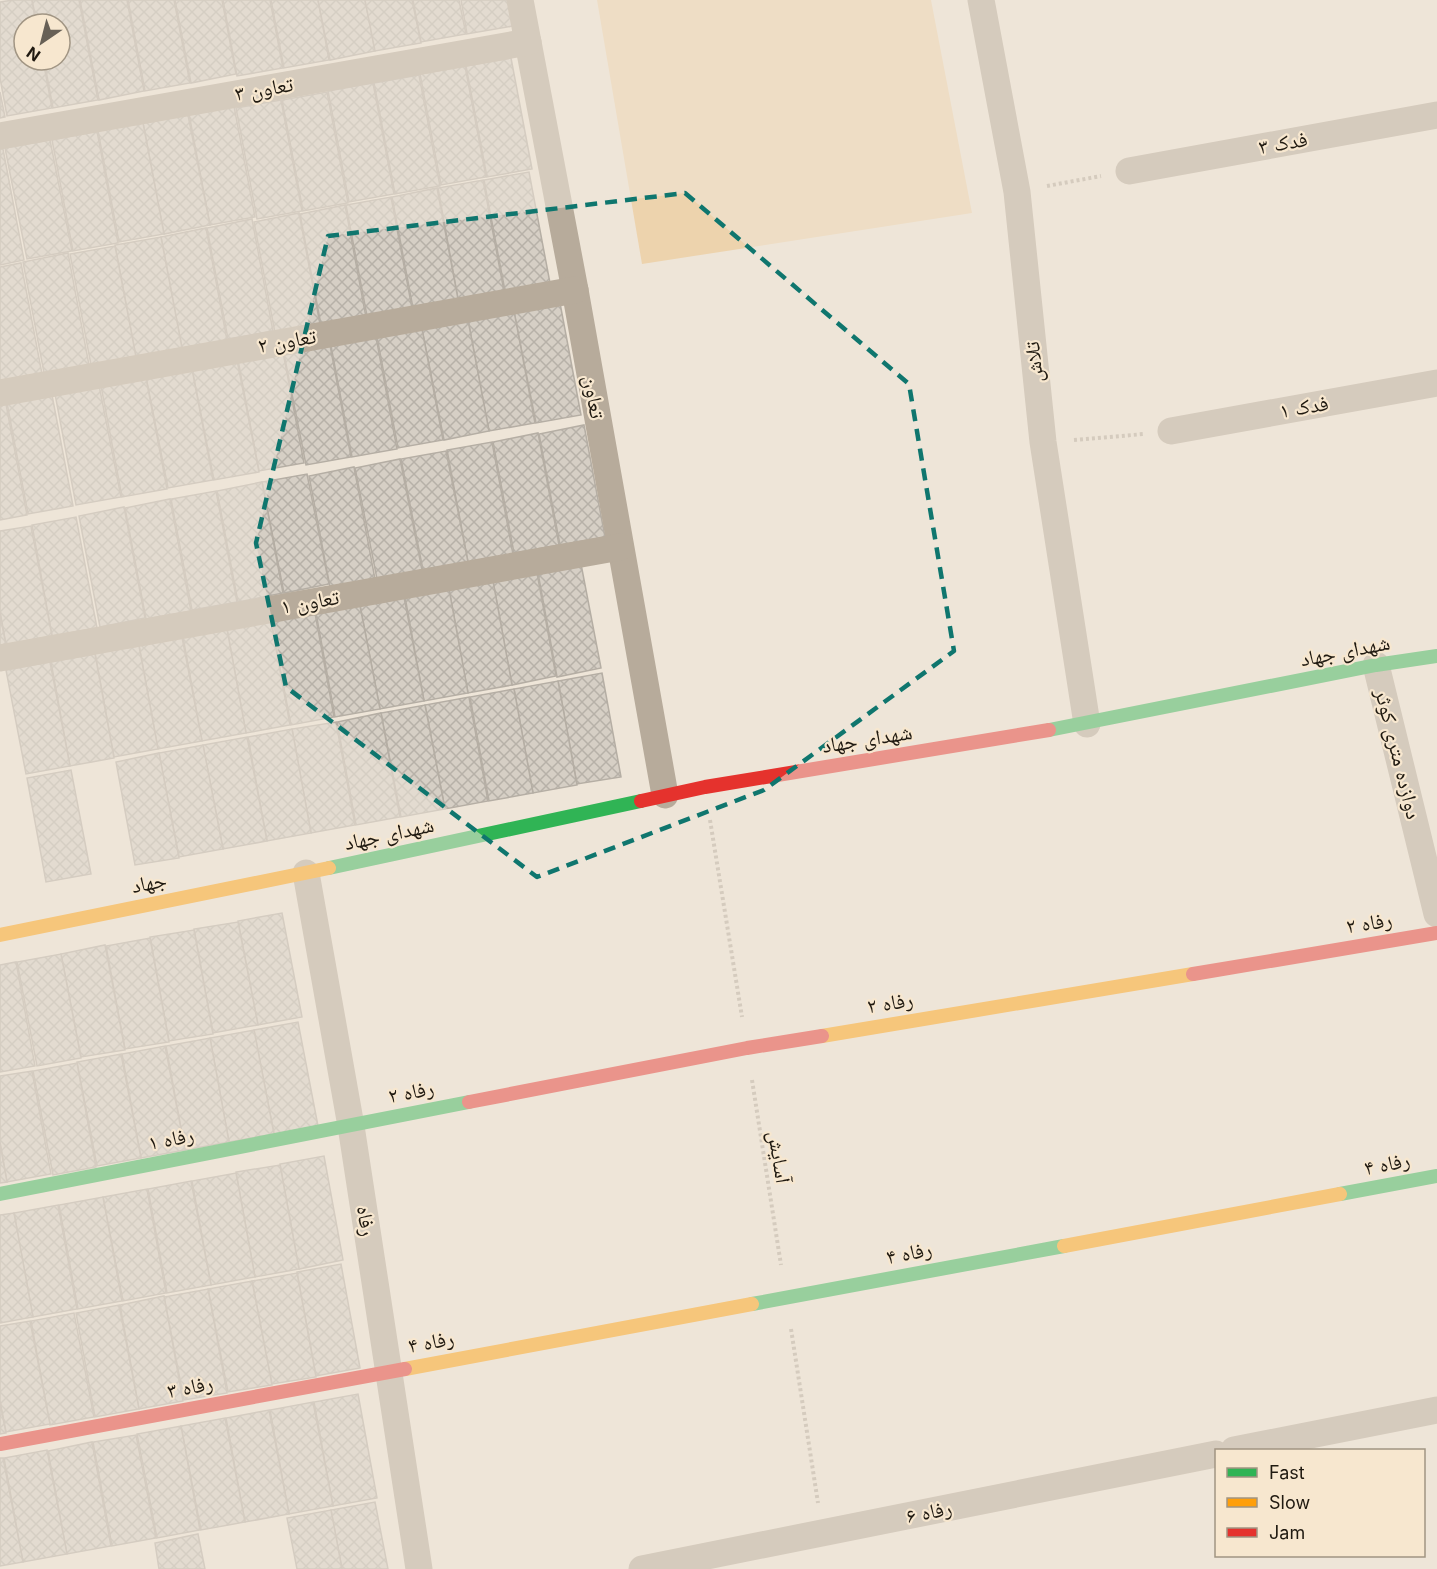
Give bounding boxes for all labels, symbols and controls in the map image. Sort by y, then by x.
north arrow [12,12,72,72]
text: N [23,43,44,66]
street label: تعاون ۳ [233,71,295,106]
street label: فدک ۳ [1256,126,1309,159]
street label: تعاون ۲ [256,323,318,358]
street label: تلاش [1019,340,1049,384]
street label: تعاون [578,373,611,420]
street label: فدک ۱ [1277,390,1330,423]
street label: تعاون ۱ [279,584,341,619]
street label: شهدای جهاد [1298,630,1392,671]
street label: دوازده متری کوثر [1370,685,1427,822]
street label: شهدای جهاد [820,719,914,758]
street label: شهدای جهاد [342,812,436,855]
street label: جهاد [129,867,169,898]
street label: رفاه ۲ [1344,907,1394,938]
street label: رفاه ۲ [865,987,915,1018]
street label: رفاه ۲ [386,1075,436,1108]
street label: رفاه ۱ [146,1122,196,1155]
street label: آسایش [762,1129,796,1186]
street label: رفاه ۴ [1362,1147,1412,1180]
street label: رفاه [352,1204,381,1238]
street label: رفاه ۴ [884,1236,934,1269]
street label: رفاه ۴ [406,1325,456,1358]
street label: رفاه ۳ [165,1370,215,1403]
legend [1215,1449,1425,1557]
text: Fast [1269,1462,1305,1483]
text: Slow [1269,1492,1310,1513]
street label: رفاه ۶ [904,1495,954,1528]
text: Jam [1269,1522,1305,1543]

